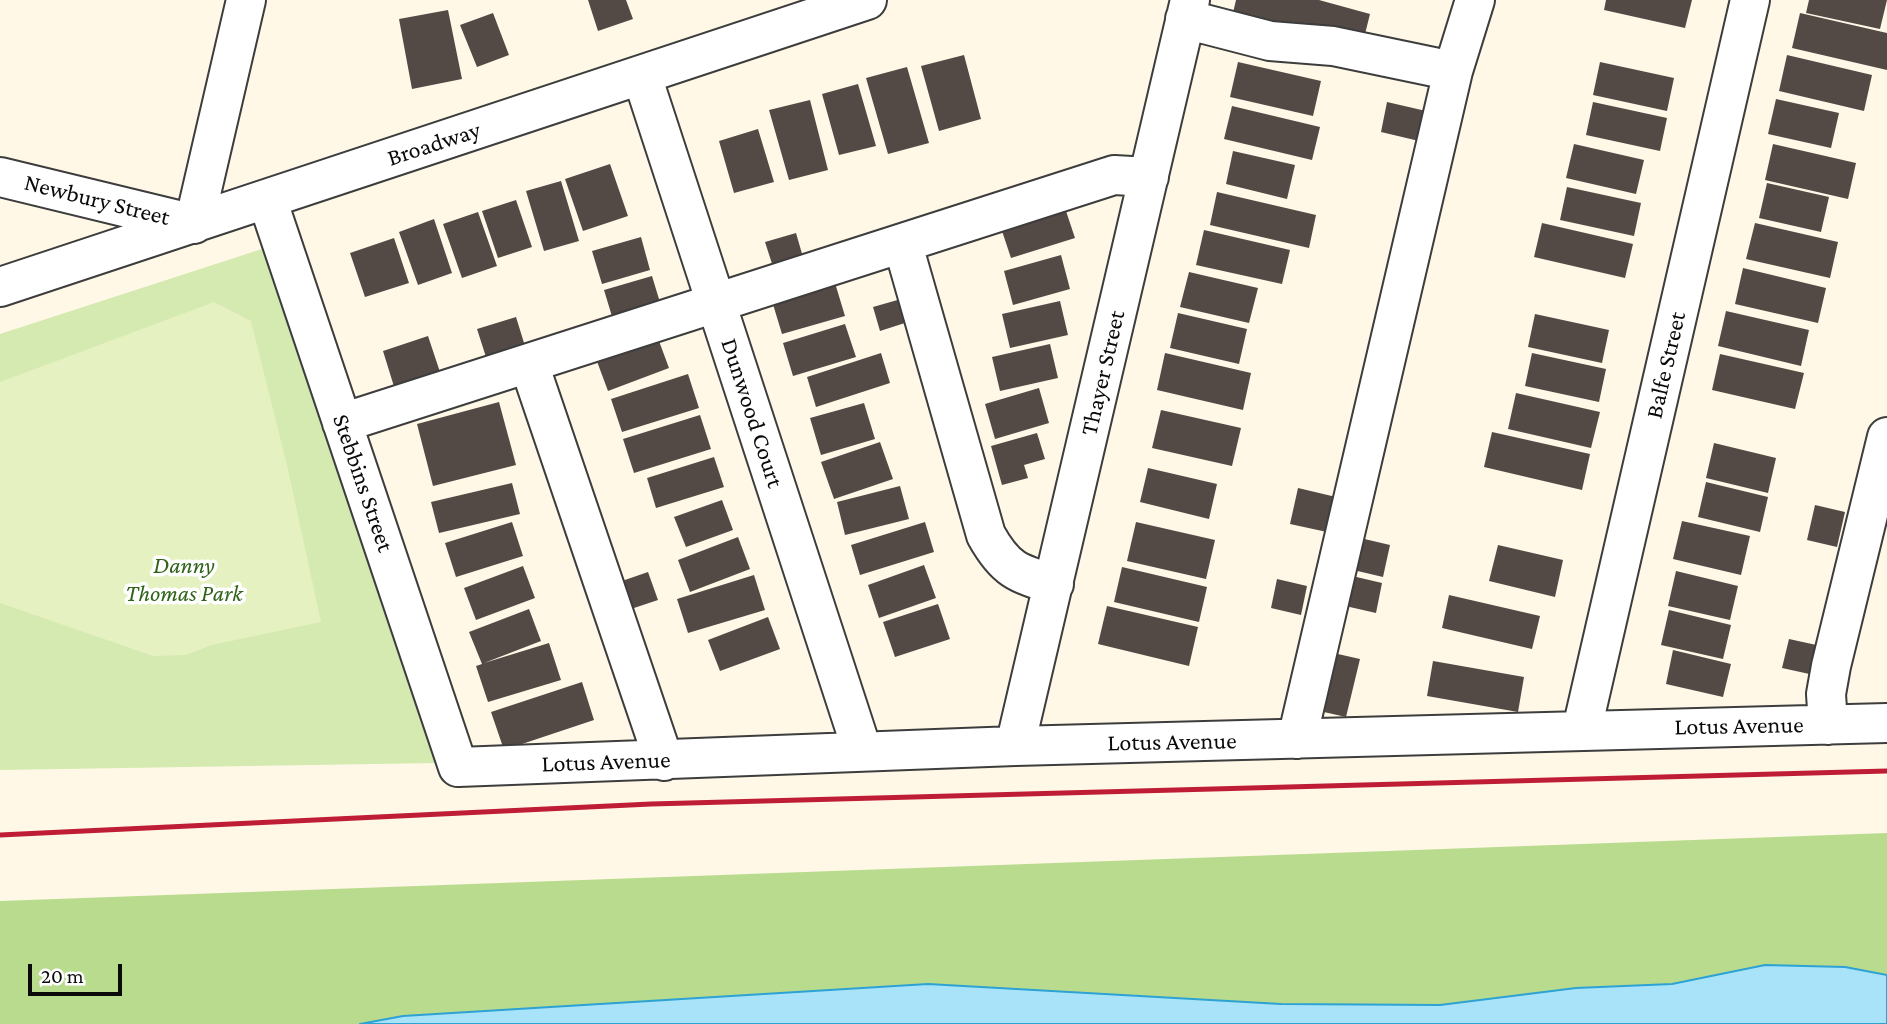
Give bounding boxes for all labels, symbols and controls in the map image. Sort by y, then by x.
street label: Broadway [384,115,484,173]
street label: Newbury Street [21,168,173,232]
street label: Thayer Street [1075,308,1131,438]
street label: Balfe Street [1640,309,1692,421]
street label: Dunwood Court [714,335,790,491]
street label: Stebbins Street [326,411,400,555]
park label: Danny Thomas Park [125,552,243,608]
street label: Lotus Avenue [1674,710,1804,742]
street label: Lotus Avenue [1107,726,1237,758]
street label: Lotus Avenue [541,745,671,779]
scale bar [32,950,126,994]
text: 20 m [41,964,84,988]

